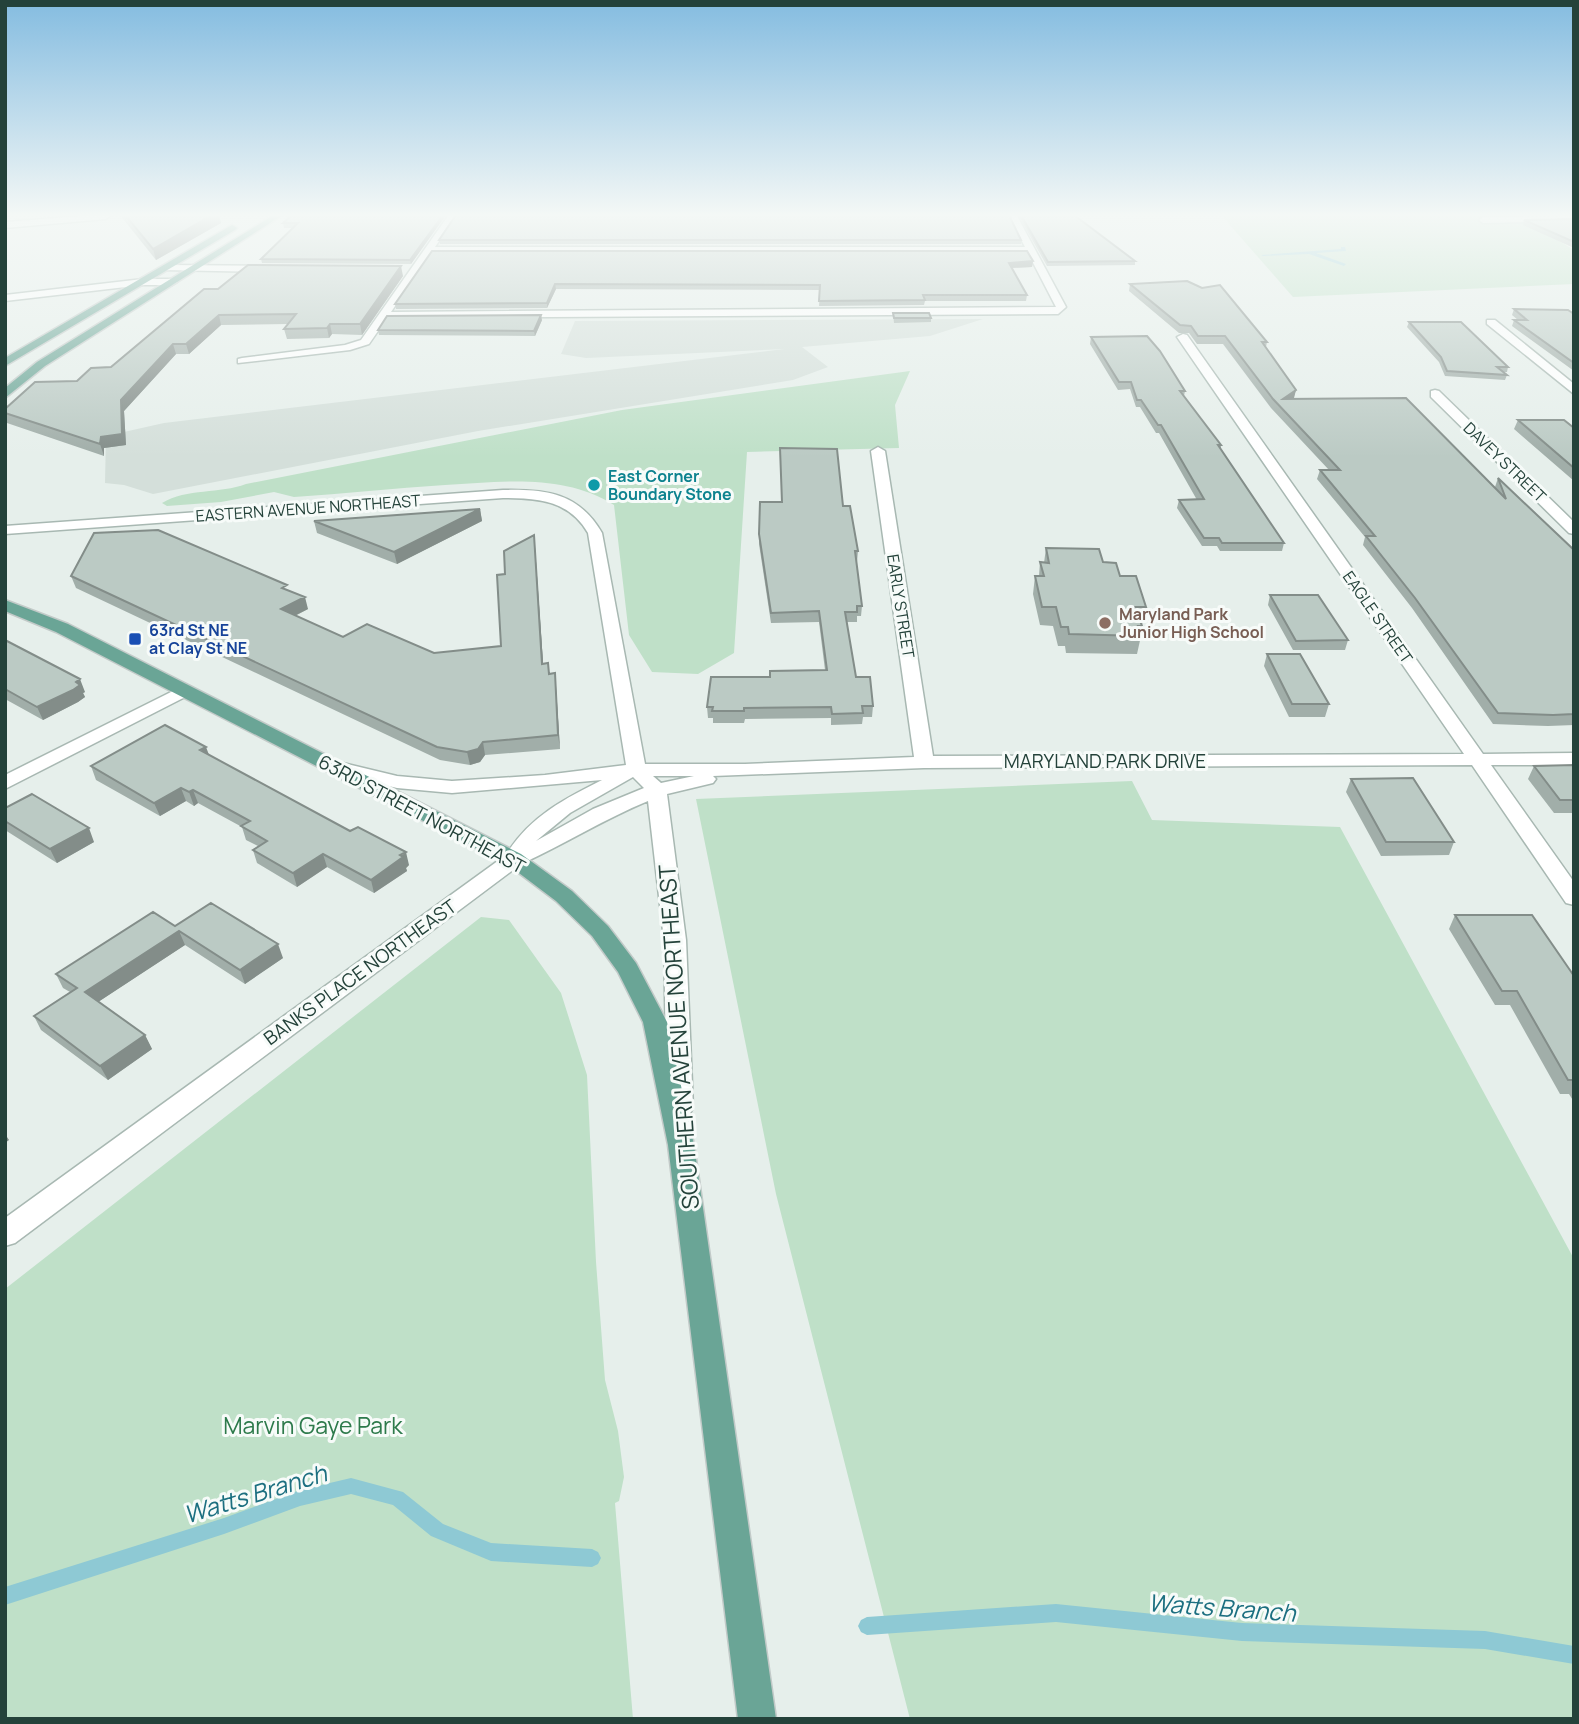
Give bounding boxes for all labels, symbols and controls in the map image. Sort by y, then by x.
street label: DAVEY STREET [1459,417,1551,507]
place label: East Corner Boundary Stone [608,465,732,505]
marker: East Corner Boundary Stone [586,477,602,493]
street label: EASTERN AVENUE NORTHEAST [195,489,422,527]
street label: EARLY STREET [882,553,920,660]
street label: EAGLE STREET [1338,566,1418,668]
place label: Maryland Park Junior High School [1119,603,1264,643]
marker: Maryland Park Junior High School [1097,615,1113,631]
place label: 63rd St NE at Clay St NE [149,619,247,659]
marker: 63rd St NE at Clay St NE [127,631,143,647]
street label: 63RD STREET NORTHEAST [314,748,531,880]
street label: MARYLAND PARK DRIVE [1004,748,1206,774]
street label: SOUTHERN AVENUE NORTHEAST [650,863,706,1210]
street label: BANKS PLACE NORTHEAST [258,893,462,1051]
park label: Marvin Gaye Park [223,1409,403,1441]
water label: Watts Branch [179,1455,331,1530]
water label: Watts Branch [1147,1585,1298,1629]

